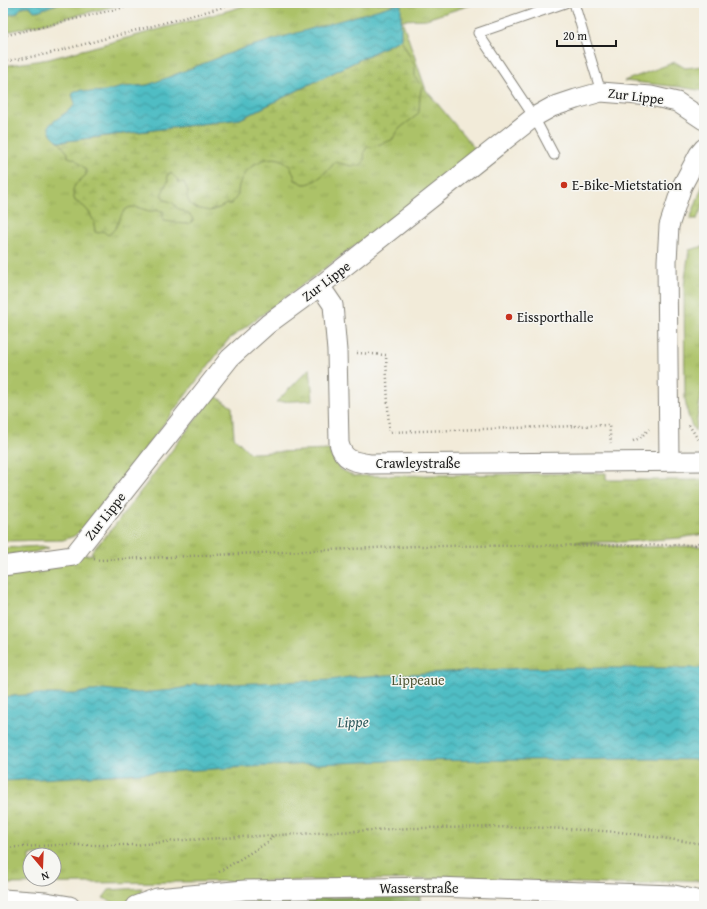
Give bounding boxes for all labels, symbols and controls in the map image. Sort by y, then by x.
scale bar [557,22,616,48]
text: 20 m [563,27,587,44]
street label: Zur Lippe [607,83,666,109]
place label: E-Bike-Mietstation [572,175,682,195]
marker: E-Bike-Mietstation [559,180,569,190]
street label: Zur Lippe [298,256,355,306]
place label: Eissporthalle [517,307,594,327]
marker: Eissporthalle [504,312,514,322]
street label: Crawleystraße [376,453,461,473]
street label: Zur Lippe [80,487,130,544]
park label: Lippeaue [391,670,445,690]
water label: Lippe [336,711,369,732]
north arrow [22,847,62,887]
text: N [39,868,51,885]
street label: Wasserstraße [380,878,459,898]

